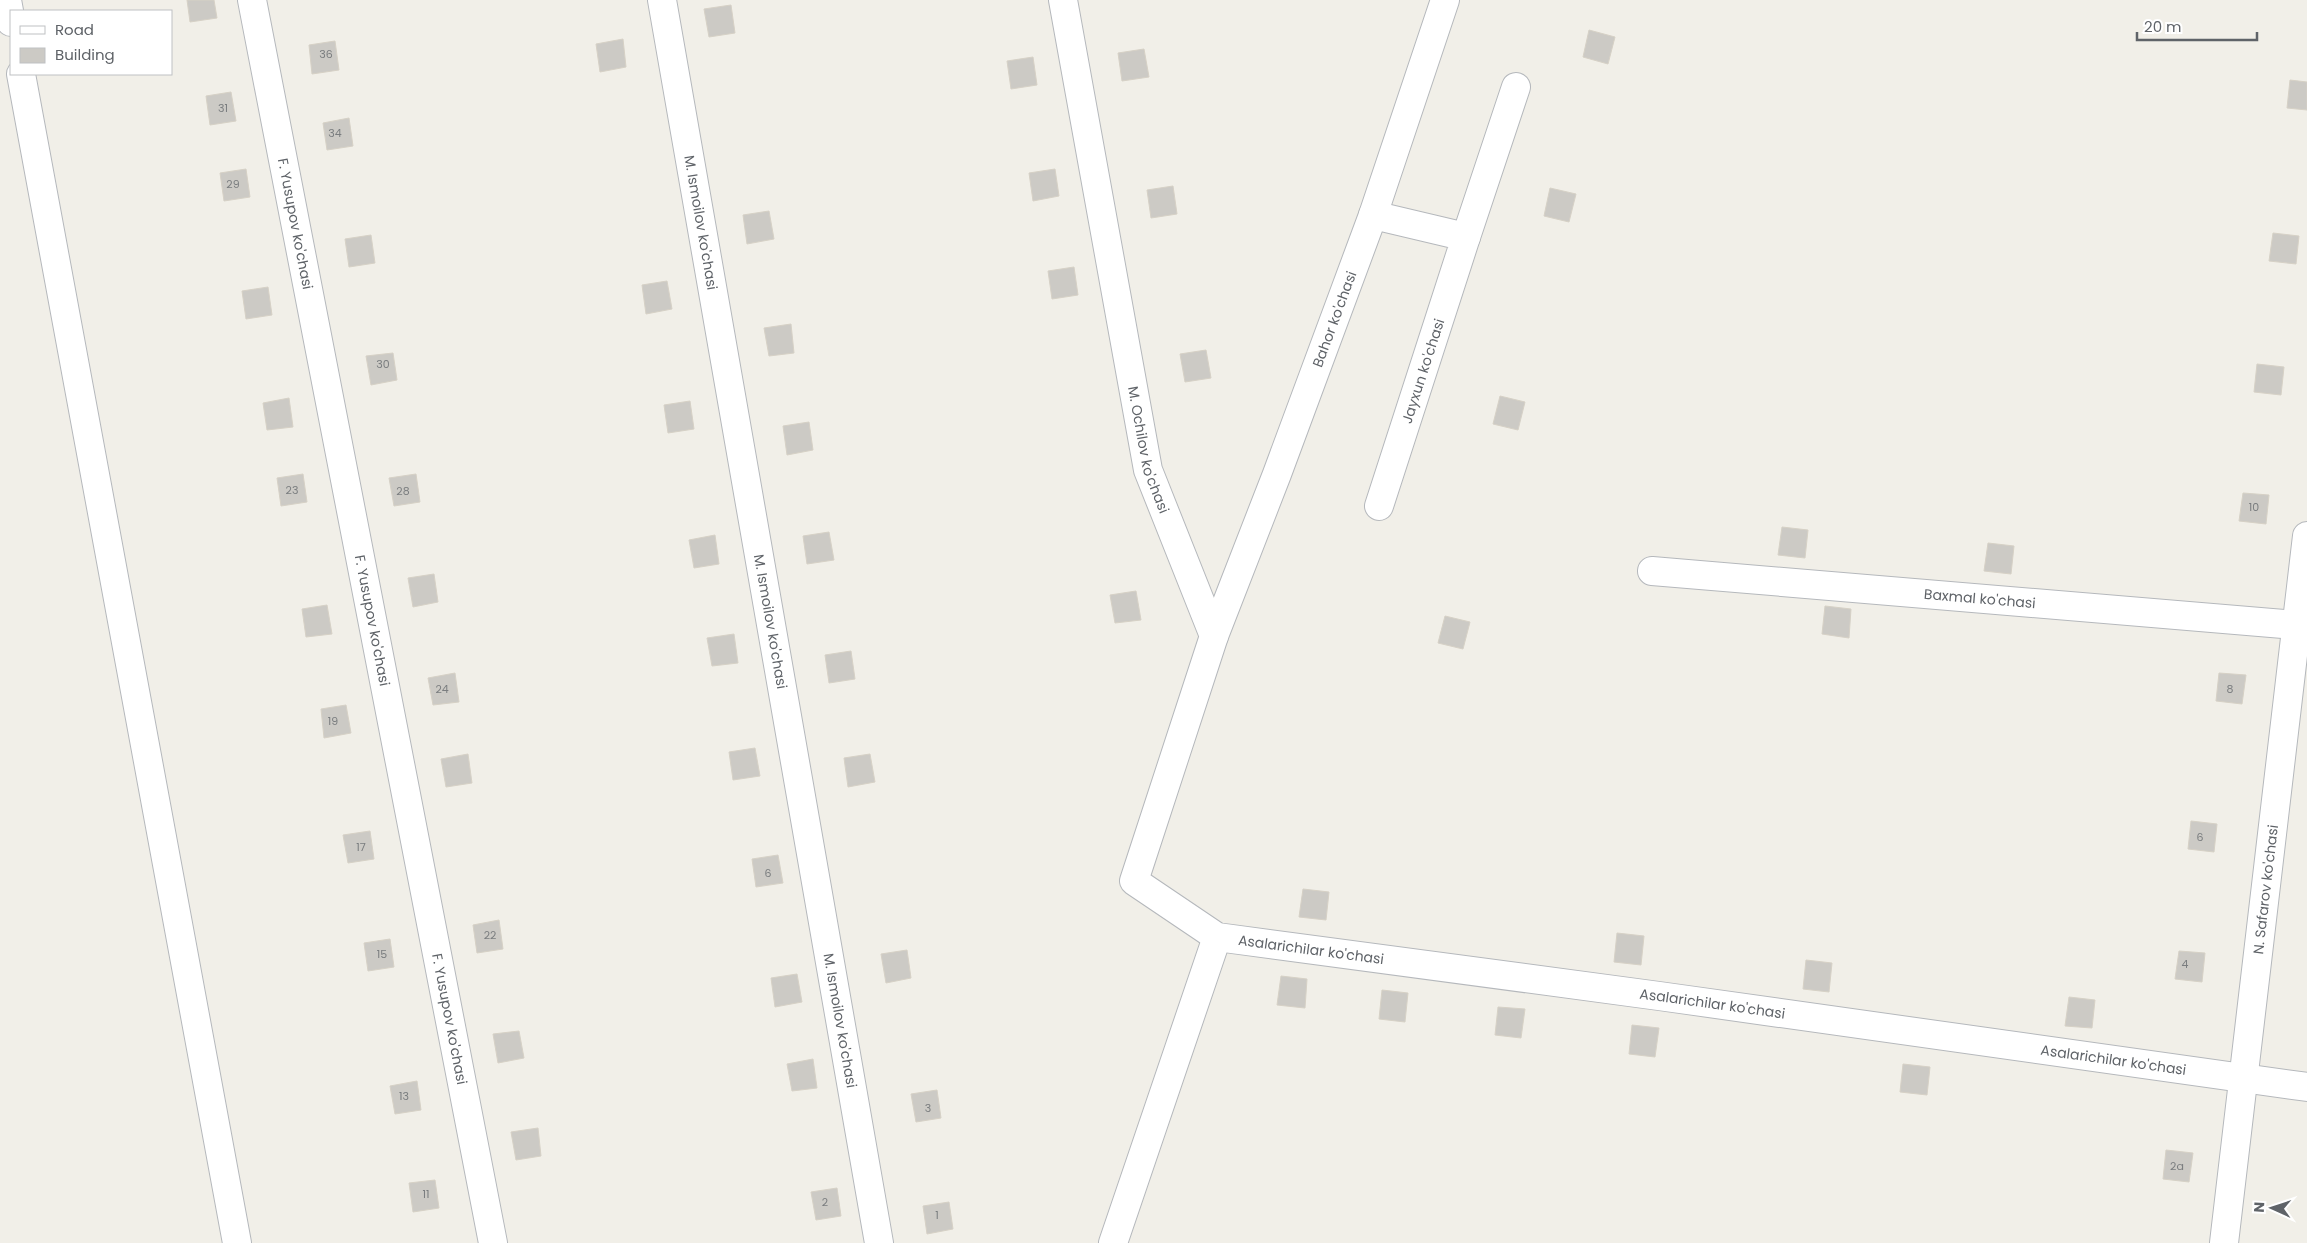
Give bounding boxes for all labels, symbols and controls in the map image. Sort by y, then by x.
legend [10,10,172,75]
scale bar [2137,10,2257,42]
text: 20 m [2144,16,2182,37]
text: Road [55,19,94,40]
text: Building [55,44,115,65]
house number: 36 [319,46,333,62]
house number: 31 [218,100,228,116]
house number: 34 [328,125,342,141]
street label: M. Ismoilov ko'chasi [679,154,722,292]
street label: F. Yusupov ko'chasi [273,156,318,291]
house number: 29 [226,176,240,192]
street label: Bahor ko'chasi [1307,268,1361,370]
street label: Jayxun ko'chasi [1397,316,1449,426]
house number: 30 [376,356,390,372]
street label: M. Ochilov ko'chasi [1123,385,1174,516]
house number: 23 [286,482,298,498]
house number: 28 [396,483,410,499]
house number: 10 [2249,499,2259,515]
street label: F. Yusupov ko'chasi [350,553,395,688]
street label: M. Ismoilov ko'chasi [749,553,792,691]
street label: Baxmal ko'chasi [1923,584,2036,613]
house number: 24 [435,681,449,697]
house number: 8 [2227,681,2234,697]
house number: 19 [328,713,338,729]
street label: N. Safarov ko'chasi [2248,824,2283,955]
house number: 6 [2197,829,2204,845]
house number: 17 [356,839,366,855]
house number: 6 [765,865,772,881]
house number: 22 [484,927,496,943]
street label: Asalarichilar ko'chasi [1237,930,1385,969]
house number: 15 [377,946,387,962]
street label: F. Yusupov ko'chasi [427,952,472,1086]
street label: M. Ismoilov ko'chasi [819,952,862,1090]
house number: 4 [2182,956,2189,972]
street label: Asalarichilar ko'chasi [1638,984,1787,1024]
street label: Asalarichilar ko'chasi [2039,1040,2188,1080]
house number: 13 [399,1088,409,1104]
house number: 3 [925,1100,931,1116]
house number: 2a [2170,1158,2184,1174]
north arrow [2247,1183,2297,1233]
house number: 11 [422,1186,430,1202]
house number: 2 [822,1194,828,1210]
text: N [2249,1202,2269,1213]
house number: 1 [935,1207,939,1223]

